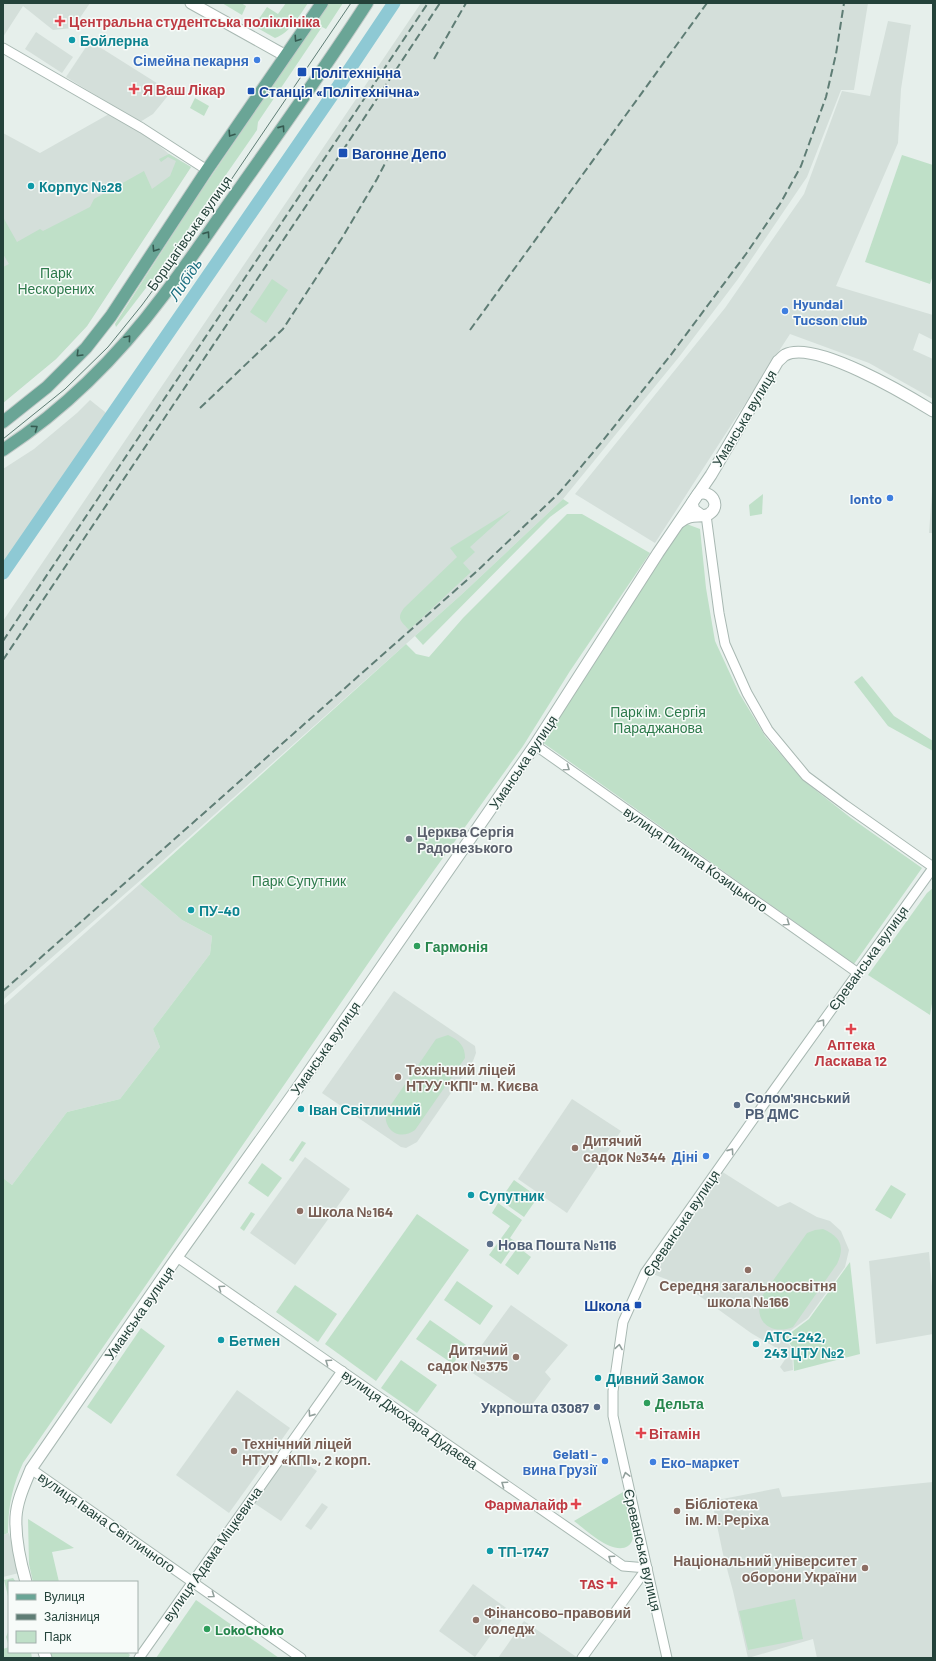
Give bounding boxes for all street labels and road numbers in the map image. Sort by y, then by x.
street label: Борщагівська вулиця [143,172,235,294]
street label: Уманська вулиця [708,366,780,470]
street label: Уманська вулиця [485,712,561,812]
street label: вулиця Пилипа Козицького [621,803,772,915]
street label: Єреванська вулиця [824,902,912,1014]
street label: Уманська вулиця [286,998,364,1098]
street label: Єреванська вулиця [639,1166,723,1280]
street label: Уманська вулиця [100,1263,178,1363]
street label: вулиця Джохара Дудаєва [339,1366,481,1473]
street label: вулиця Івана Світличного [35,1468,179,1576]
street label: вулиця Адама Міцкевича [159,1483,265,1625]
street label: Єреванська вулиця [621,1487,665,1613]

